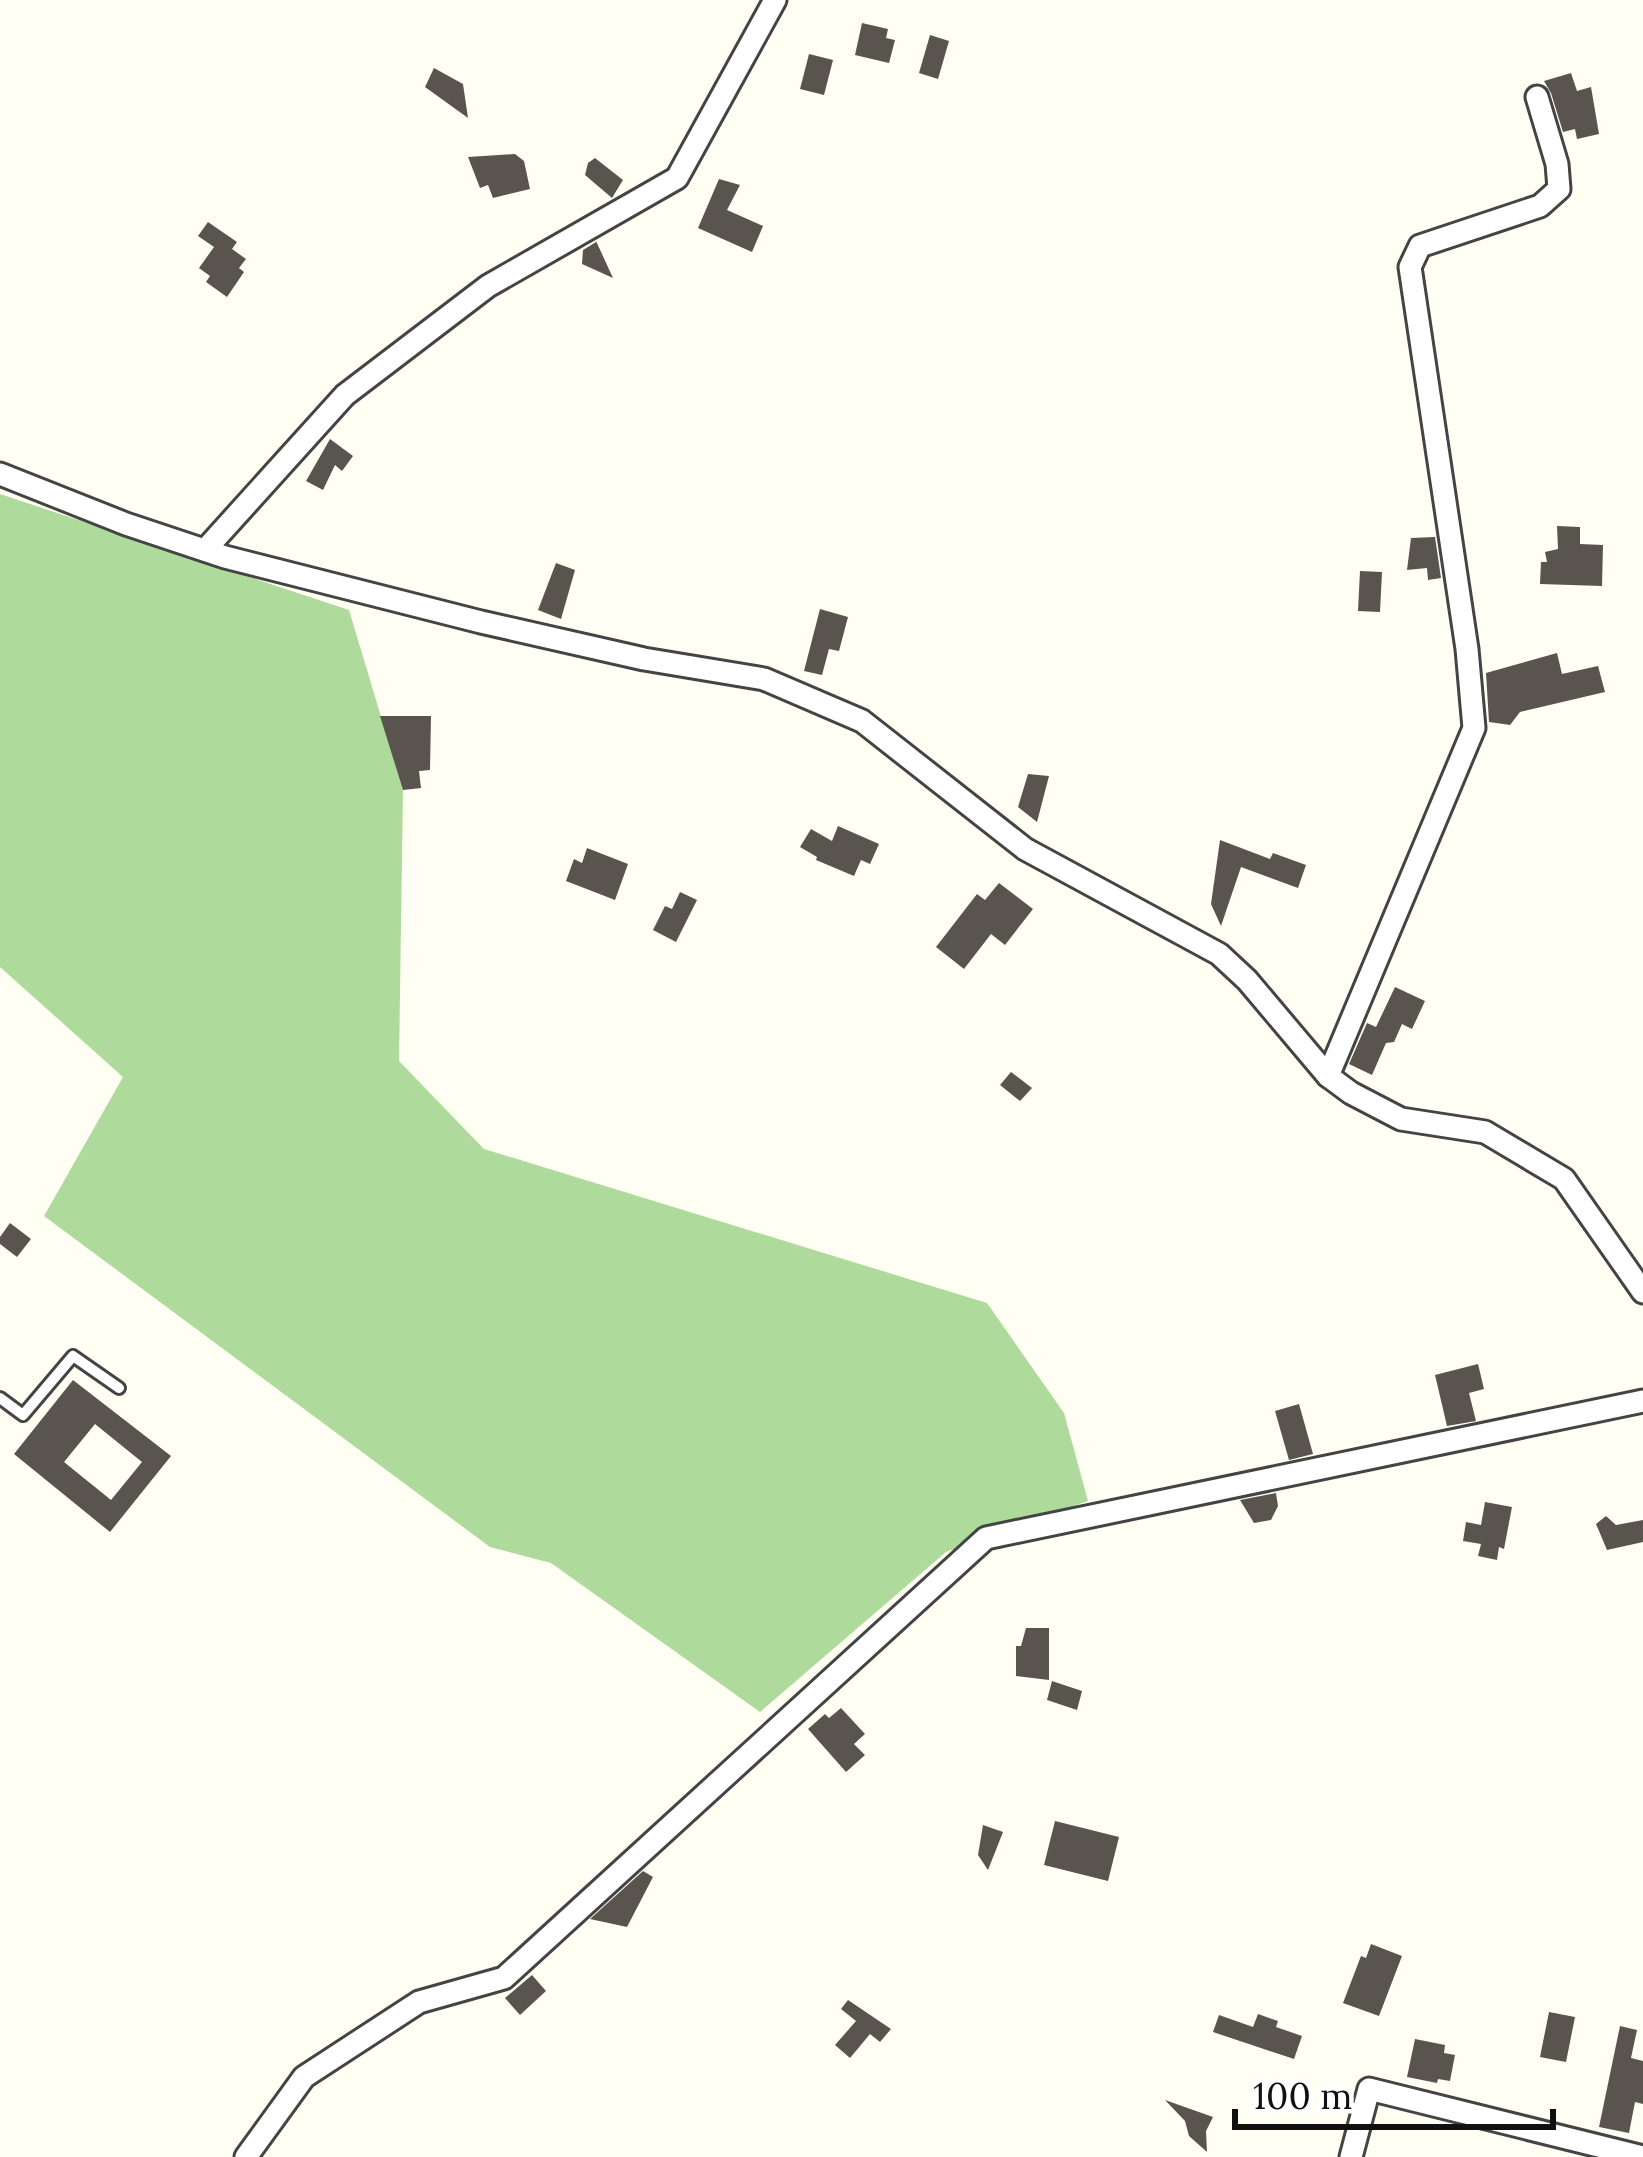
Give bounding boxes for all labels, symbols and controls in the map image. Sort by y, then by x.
scale bar [1235,2055,1553,2129]
text: 100 m [1253,2073,1352,2119]

